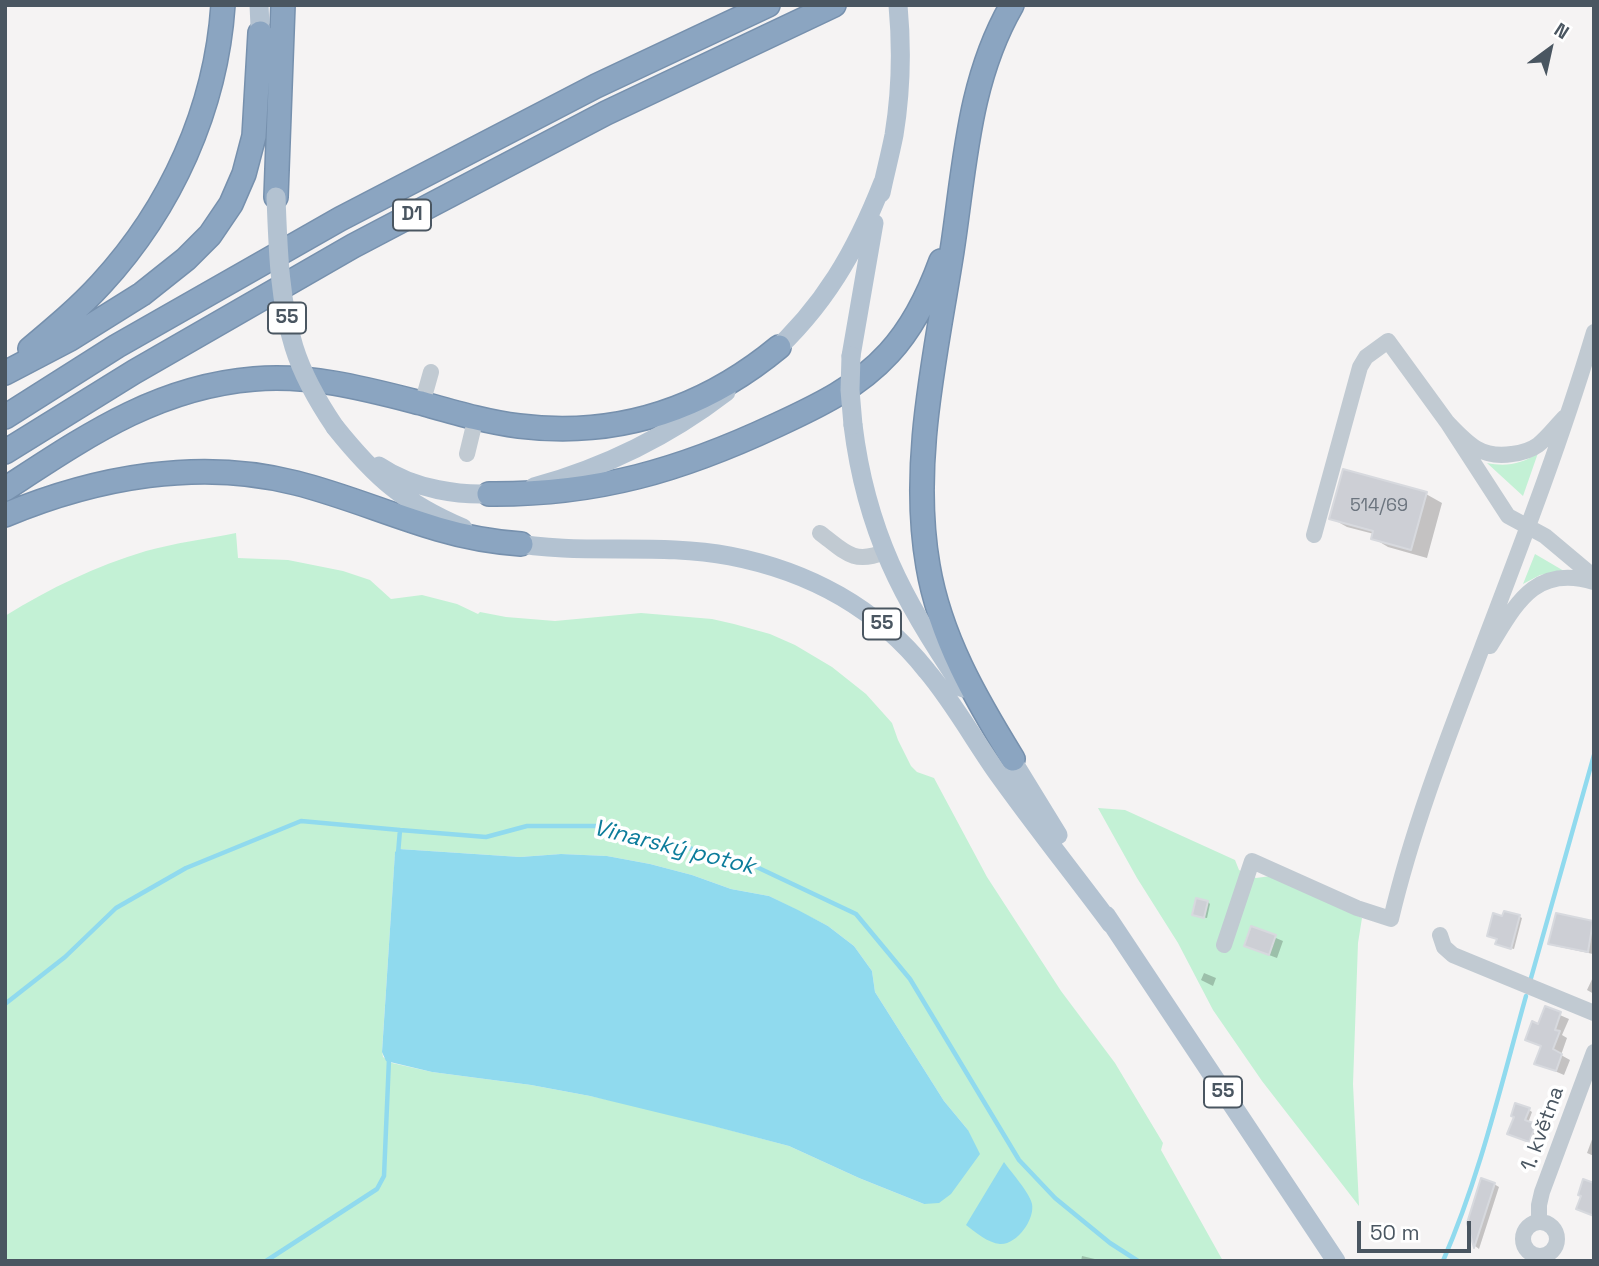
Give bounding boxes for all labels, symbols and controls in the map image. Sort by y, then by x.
north arrow [1515,14,1585,84]
text: N [1550,17,1574,45]
road number: D1 [393,200,431,230]
road number: 55 [268,302,306,334]
house number: 514/69 [1350,495,1408,517]
road number: 55 [863,608,901,639]
water label: Vinarský potok [590,815,758,881]
road number: 55 [1204,1076,1242,1108]
street label: 1. května [1516,1083,1570,1175]
scale bar [1361,1206,1475,1250]
text: 50 m [1370,1219,1420,1246]

